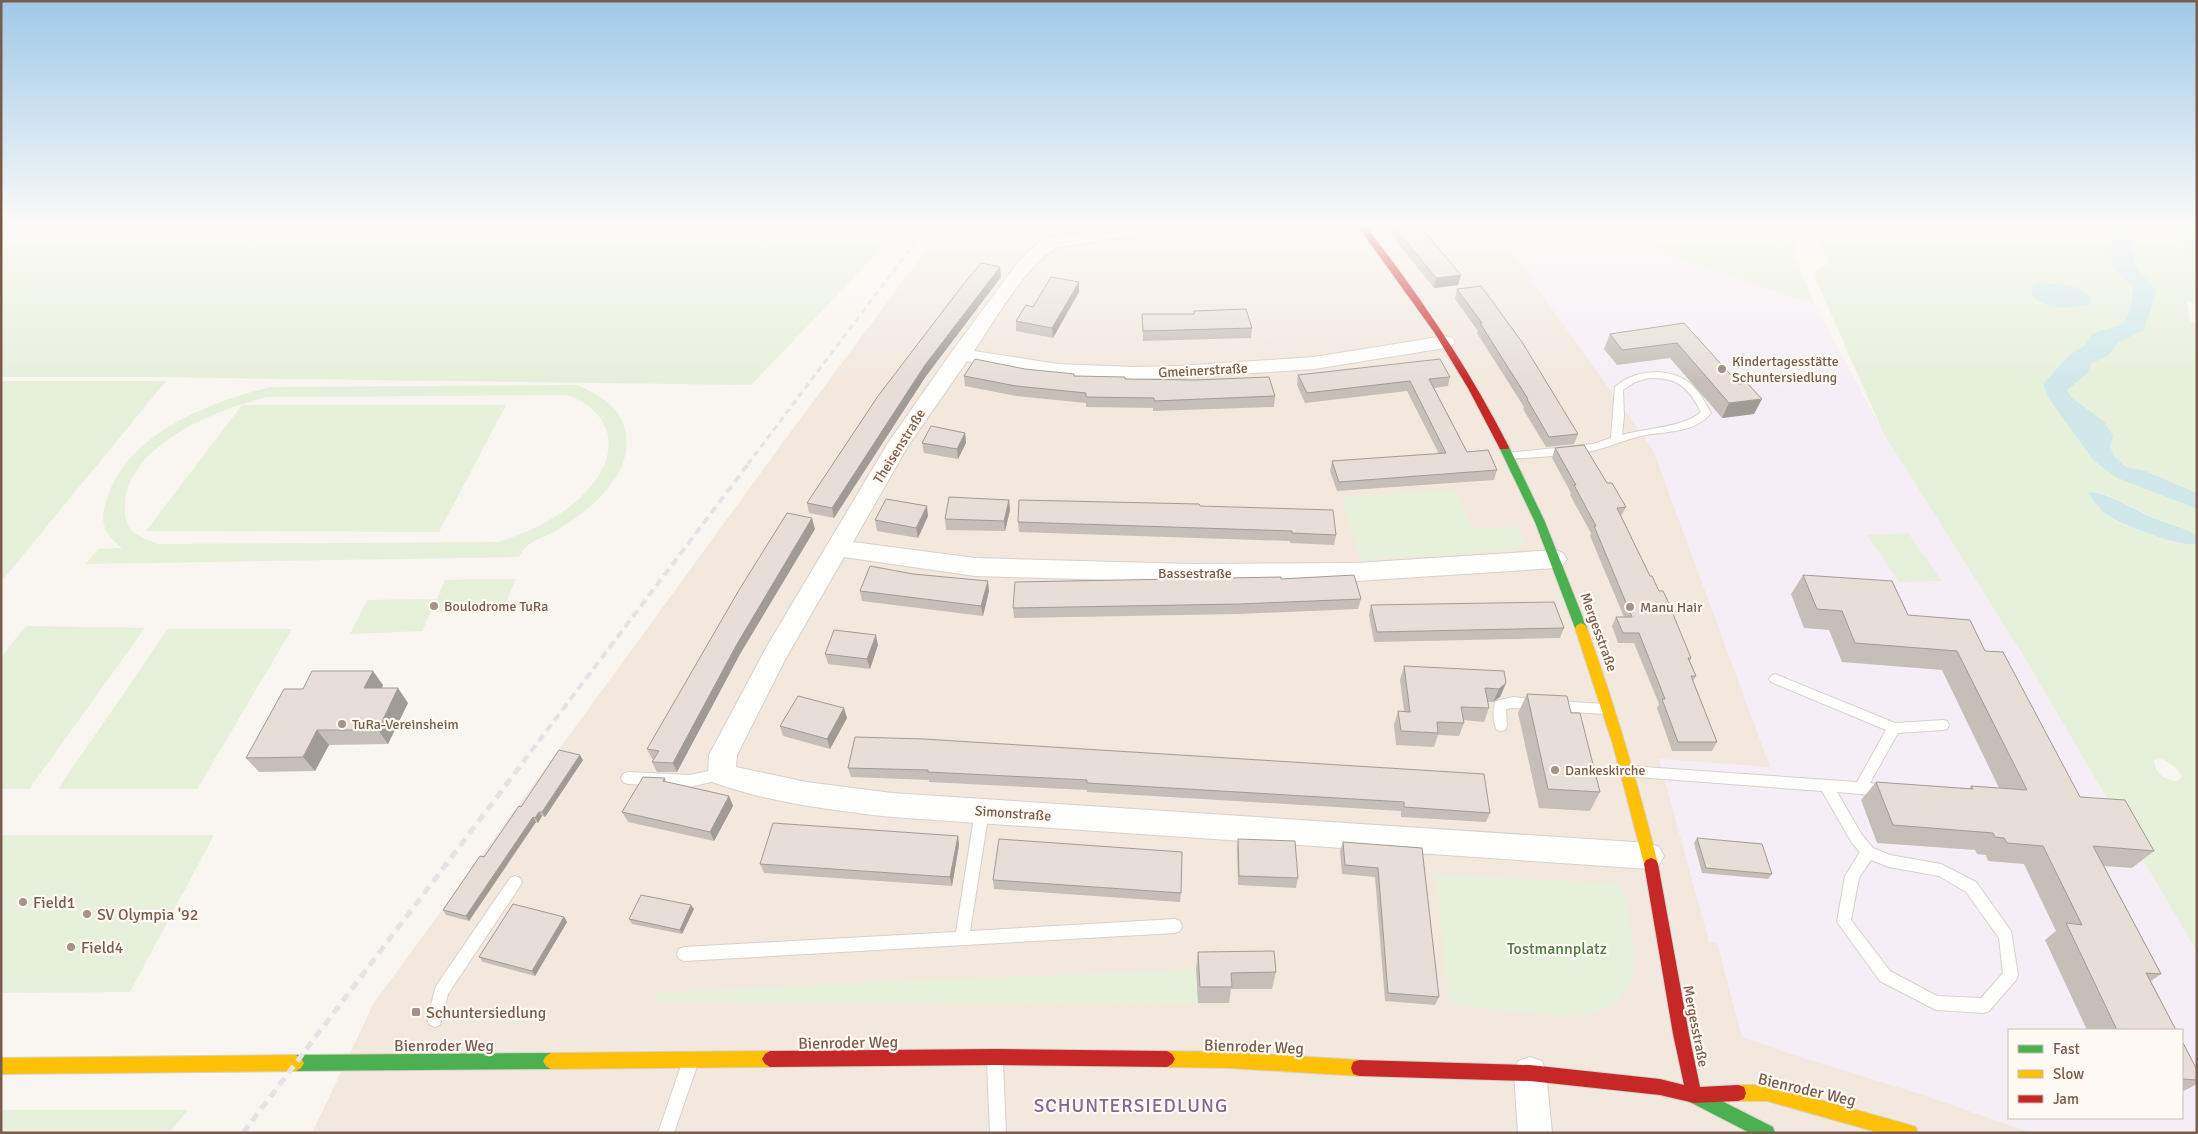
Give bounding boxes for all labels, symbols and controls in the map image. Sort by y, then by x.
place label: Kindertagesstätte Schuntersiedlung [1732,353,1839,386]
street label: Gmeinerstraße [1158,360,1248,381]
marker: Kindertagesstätte Schuntersiedlung [1716,363,1728,375]
street label: Theisenstraße [870,406,929,487]
street label: Bassestraße [1158,565,1232,582]
street label: Mergesstraße [1576,590,1621,674]
place label: Boulodrome TuRa [444,598,548,615]
place label: Manu Hair [1640,599,1703,616]
marker: Boulodrome TuRa [428,600,440,612]
marker: Manu Hair [1624,601,1636,613]
place label: TuRa-Vereinsheim [352,716,459,733]
marker: TuRa-Vereinsheim [336,718,348,730]
place label: Dankeskirche [1565,762,1645,779]
marker: Dankeskirche [1549,764,1561,776]
street label: Simonstraße [974,802,1052,825]
place label: Field1 [33,893,75,913]
marker: Field1 [17,896,29,908]
place label: SV Olympia '92 [97,905,198,925]
marker: SV Olympia '92 [81,908,93,920]
place label: Field4 [81,938,124,958]
park label: Tostmannplatz [1507,939,1607,959]
marker: Field4 [65,941,77,953]
street label: Mergesstraße [1679,984,1712,1068]
place label: Schuntersiedlung [426,1003,546,1023]
marker: Schuntersiedlung [410,1006,422,1018]
legend [2008,1029,2183,1119]
street label: Bienroder Weg [798,1032,898,1054]
street label: Bienroder Weg [1204,1035,1304,1059]
street label: Bienroder Weg [394,1036,494,1056]
text: Fast [2053,1040,2080,1058]
text: Slow [2053,1065,2084,1083]
street label: Bienroder Weg [1756,1069,1858,1111]
text: Jam [2053,1090,2079,1108]
district label: SCHUNTERSIEDLUNG [1034,1094,1228,1118]

